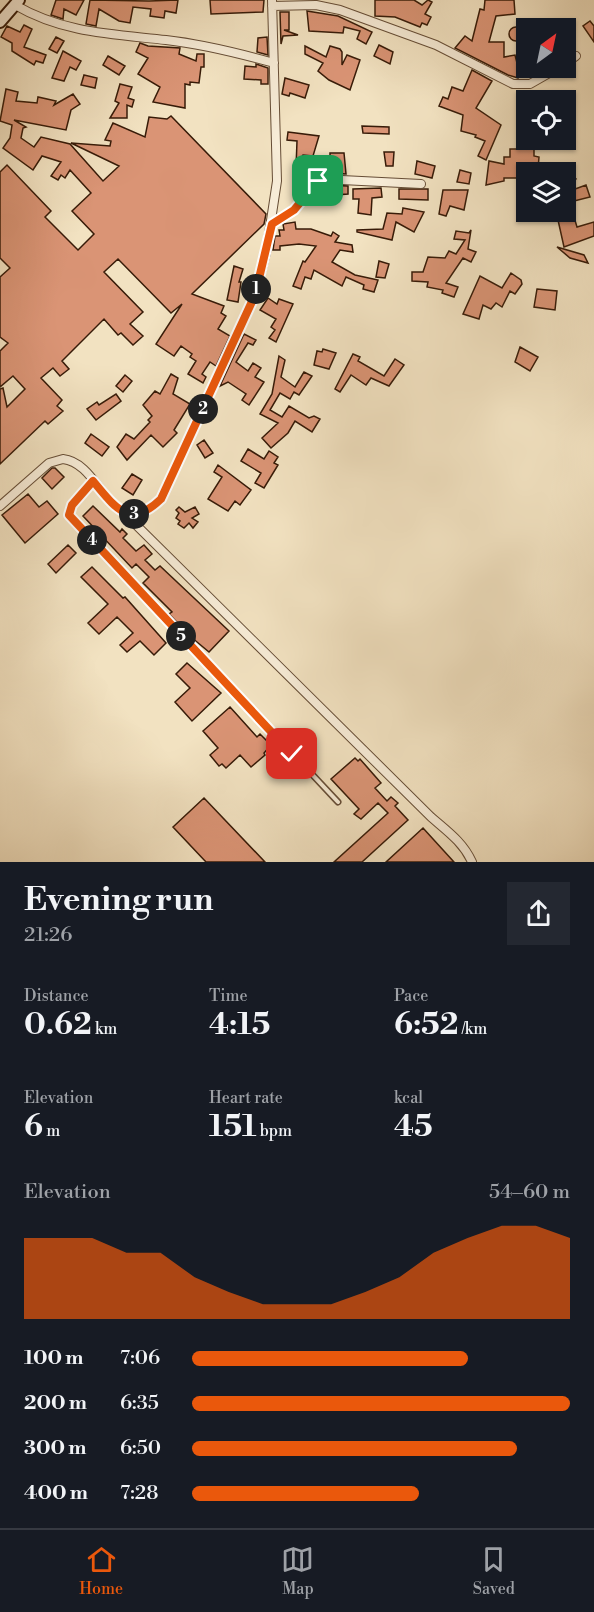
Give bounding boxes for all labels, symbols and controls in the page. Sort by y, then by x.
north arrow [516,18,576,78]
map controls [516,18,576,222]
button: locate [516,90,576,150]
pin [292,155,343,206]
button: layers [516,162,576,222]
icon: arrive [301,164,334,197]
pin: 1 [241,274,271,304]
text: 1 [252,279,260,299]
pin: 2 [188,394,218,424]
text: 2 [198,399,208,419]
pin: 3 [119,499,149,529]
text: 3 [129,504,139,524]
pin: 4 [77,525,107,555]
text: 4 [87,530,97,550]
pin: 5 [166,621,196,651]
text: 5 [176,626,186,646]
pin [266,728,317,779]
icon: check [275,737,308,770]
text: Evening run [24,880,213,921]
button: share [507,882,570,945]
text: 21:26 [24,923,72,948]
text: Distance [24,986,89,1006]
text: Time [209,986,248,1006]
text: Pace [394,986,428,1006]
text: 0.62 [24,1006,92,1044]
text: 4:15 [209,1006,270,1044]
text: 6:52 [394,1006,458,1044]
text: km [92,1019,117,1039]
text: /km [458,1019,487,1039]
text: Elevation [24,1088,93,1108]
text: Heart rate [209,1088,283,1108]
text: kcal [394,1088,423,1108]
text: 6 [24,1108,43,1146]
text: 151 [209,1108,256,1146]
text: 45 [394,1108,433,1146]
text: m [43,1121,60,1141]
text: bpm [256,1121,292,1141]
text: Elevation [24,1180,111,1205]
text: 54–60 m [489,1180,570,1205]
text: 100 m [24,1346,83,1371]
text: 7:06 [120,1346,160,1371]
text: 200 m [24,1391,87,1416]
text: 6:35 [120,1391,159,1416]
text: 300 m [24,1436,87,1461]
text: 6:50 [120,1436,161,1461]
text: 400 m [24,1481,88,1506]
text: 7:28 [120,1481,159,1506]
tab: Home [79,1543,123,1599]
tab: Map [281,1543,314,1599]
tab: Saved [473,1543,515,1599]

